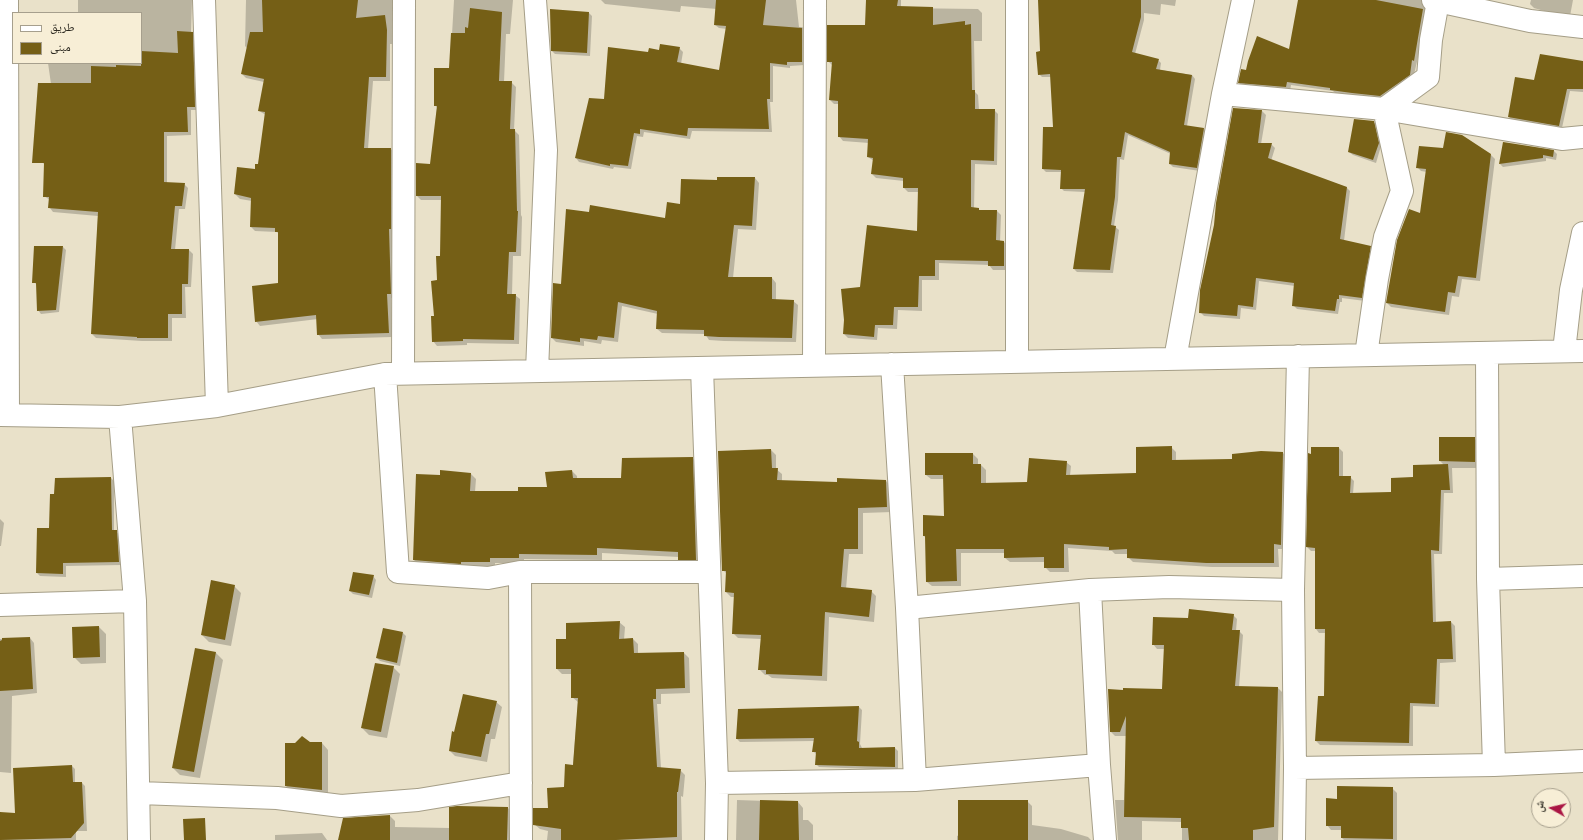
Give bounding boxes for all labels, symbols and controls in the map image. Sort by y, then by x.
legend [12,12,142,64]
text: طريق [50,20,75,35]
text: مبنى [50,40,71,55]
north arrow [1531,788,1571,828]
text: ش [1532,800,1547,813]

